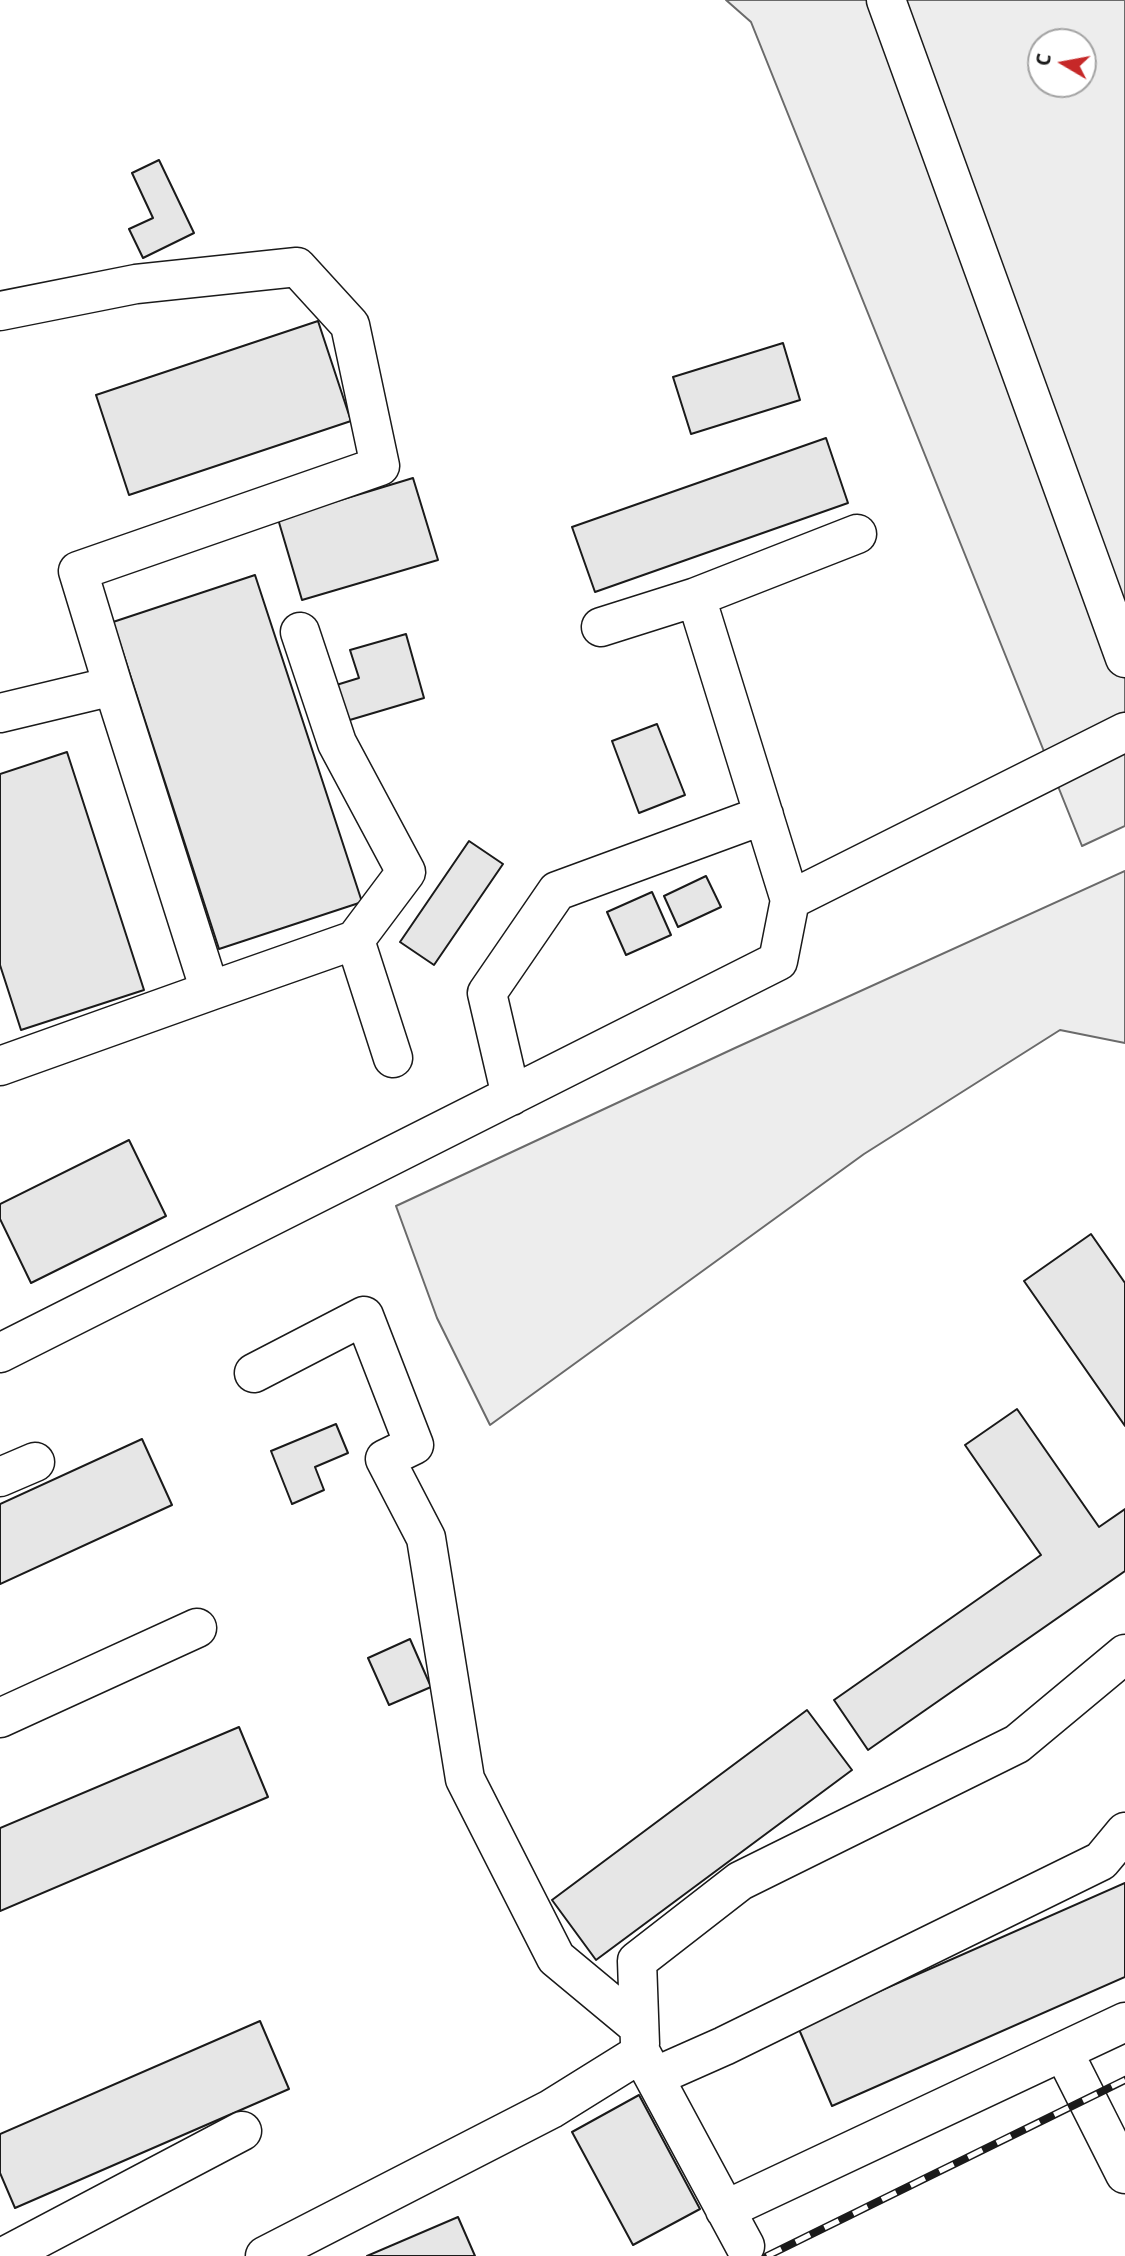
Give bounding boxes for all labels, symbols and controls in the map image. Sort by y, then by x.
north arrow [1027,28,1097,98]
text: С [1029,51,1057,68]

